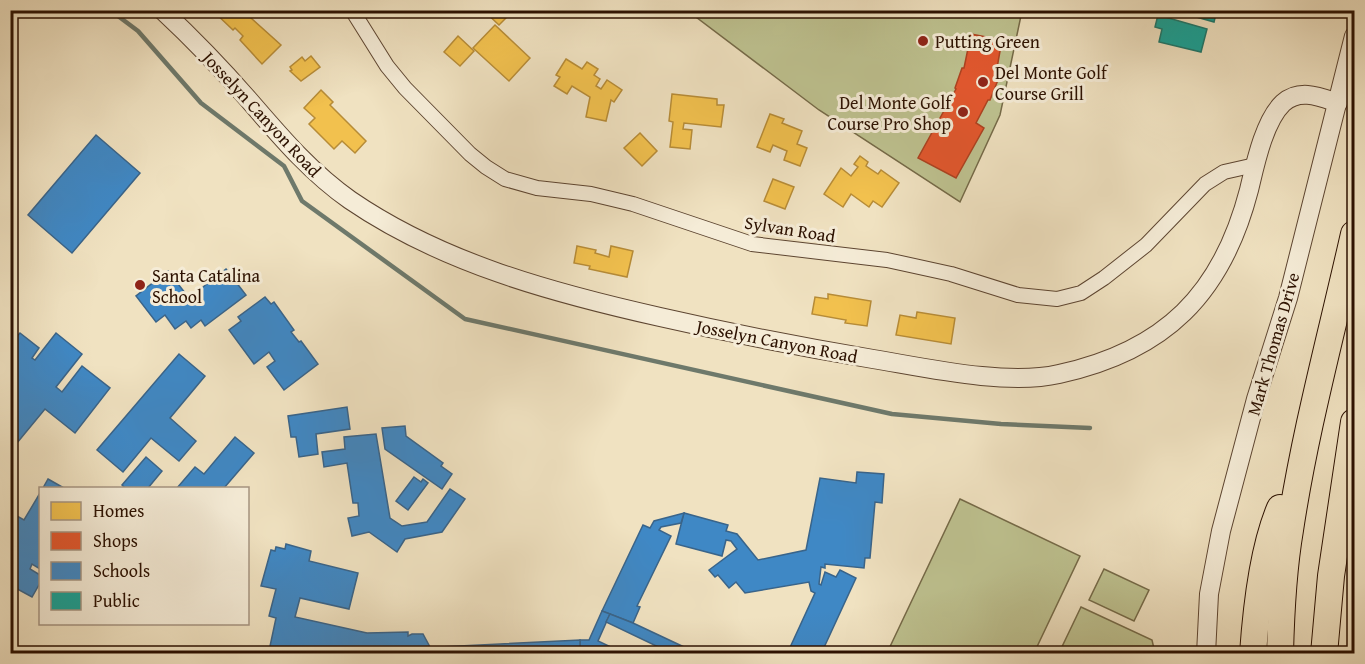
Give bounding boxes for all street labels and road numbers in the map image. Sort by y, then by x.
street label: Josselyn Canyon Road [195,44,328,183]
street label: Sylvan Road [743,208,838,250]
street label: Mark Thomas Drive [1240,269,1306,419]
street label: Josselyn Canyon Road [692,312,860,370]

